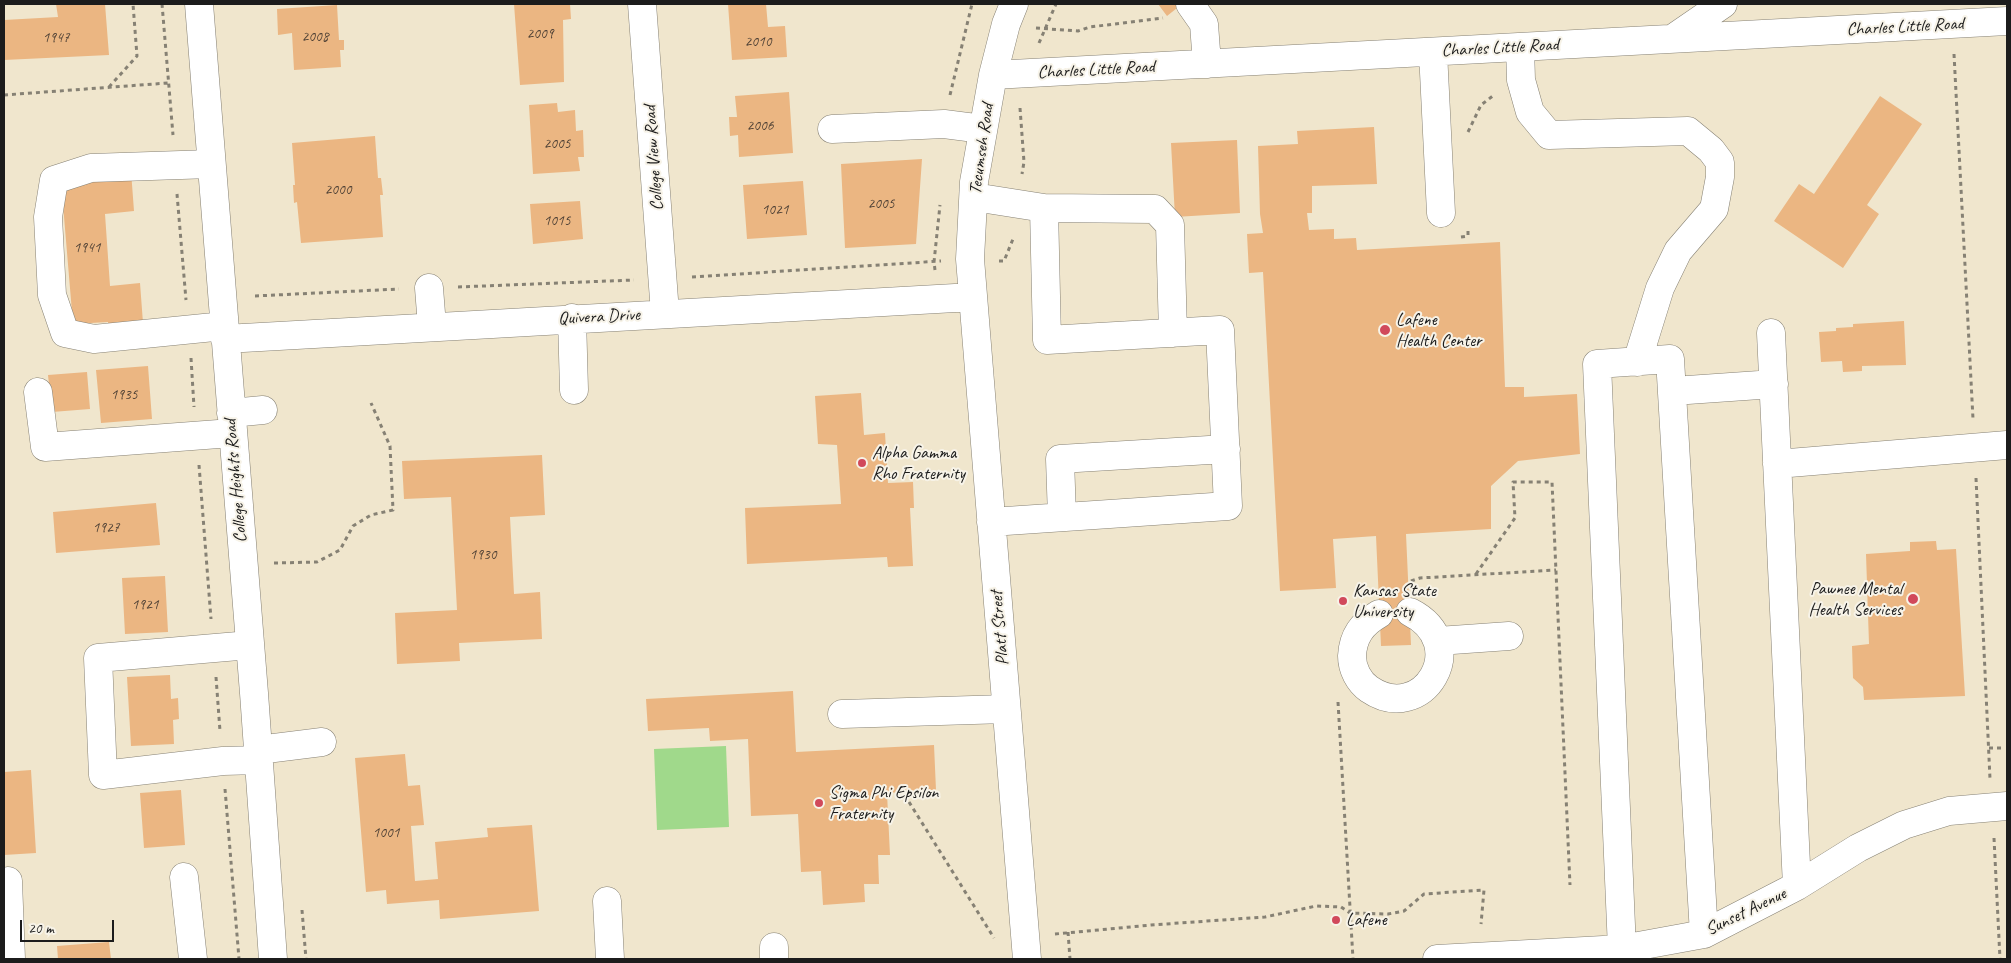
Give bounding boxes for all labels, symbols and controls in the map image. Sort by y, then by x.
street label: Charles Little Road [1846,13,1964,41]
house number: 2009 [527,25,553,43]
house number: 2008 [302,28,328,46]
house number: 1947 [43,29,69,47]
house number: 2010 [745,33,771,51]
street label: Charles Little Road [1441,34,1559,62]
street label: Charles Little Road [1037,56,1155,84]
street label: Tecumseh Road [965,102,999,196]
street label: College View Road [640,105,668,211]
house number: 2006 [747,117,773,135]
house number: 2005 [544,135,570,153]
house number: 2000 [325,181,351,199]
house number: 2005 [868,195,894,213]
house number: 1021 [762,201,788,219]
house number: 1015 [544,212,570,230]
house number: 1941 [74,239,100,257]
street label: Quivera Drive [558,304,640,330]
place label: Lafene Health Center [1396,309,1481,352]
marker: Lafene Health Center [1378,323,1392,337]
house number: 1935 [111,386,137,404]
street label: College Heights Road [220,418,252,544]
place label: Alpha Gamma Rho Fraternity [872,442,965,484]
marker: Alpha Gamma Rho Fraternity [856,457,868,469]
house number: 1927 [93,519,119,537]
house number: 1930 [470,546,496,564]
place label: Pawnee Mental Health Services [1809,578,1902,620]
place label: Kansas State University [1353,580,1436,622]
street label: Platt Street [986,590,1014,666]
marker: Pawnee Mental Health Services [1906,592,1920,606]
marker: Kansas State University [1337,595,1349,607]
house number: 1921 [132,596,158,614]
place label: Sigma Phi Epsilon Fraternity [829,782,938,824]
marker: Sigma Phi Epsilon Fraternity [813,797,825,809]
house number: 1001 [373,824,399,842]
street label: Sunset Avenue [1702,883,1790,941]
place label: Lafene [1346,909,1387,931]
scale bar [22,910,116,942]
marker: Lafene [1330,914,1342,926]
text: 20 m [28,919,54,938]

